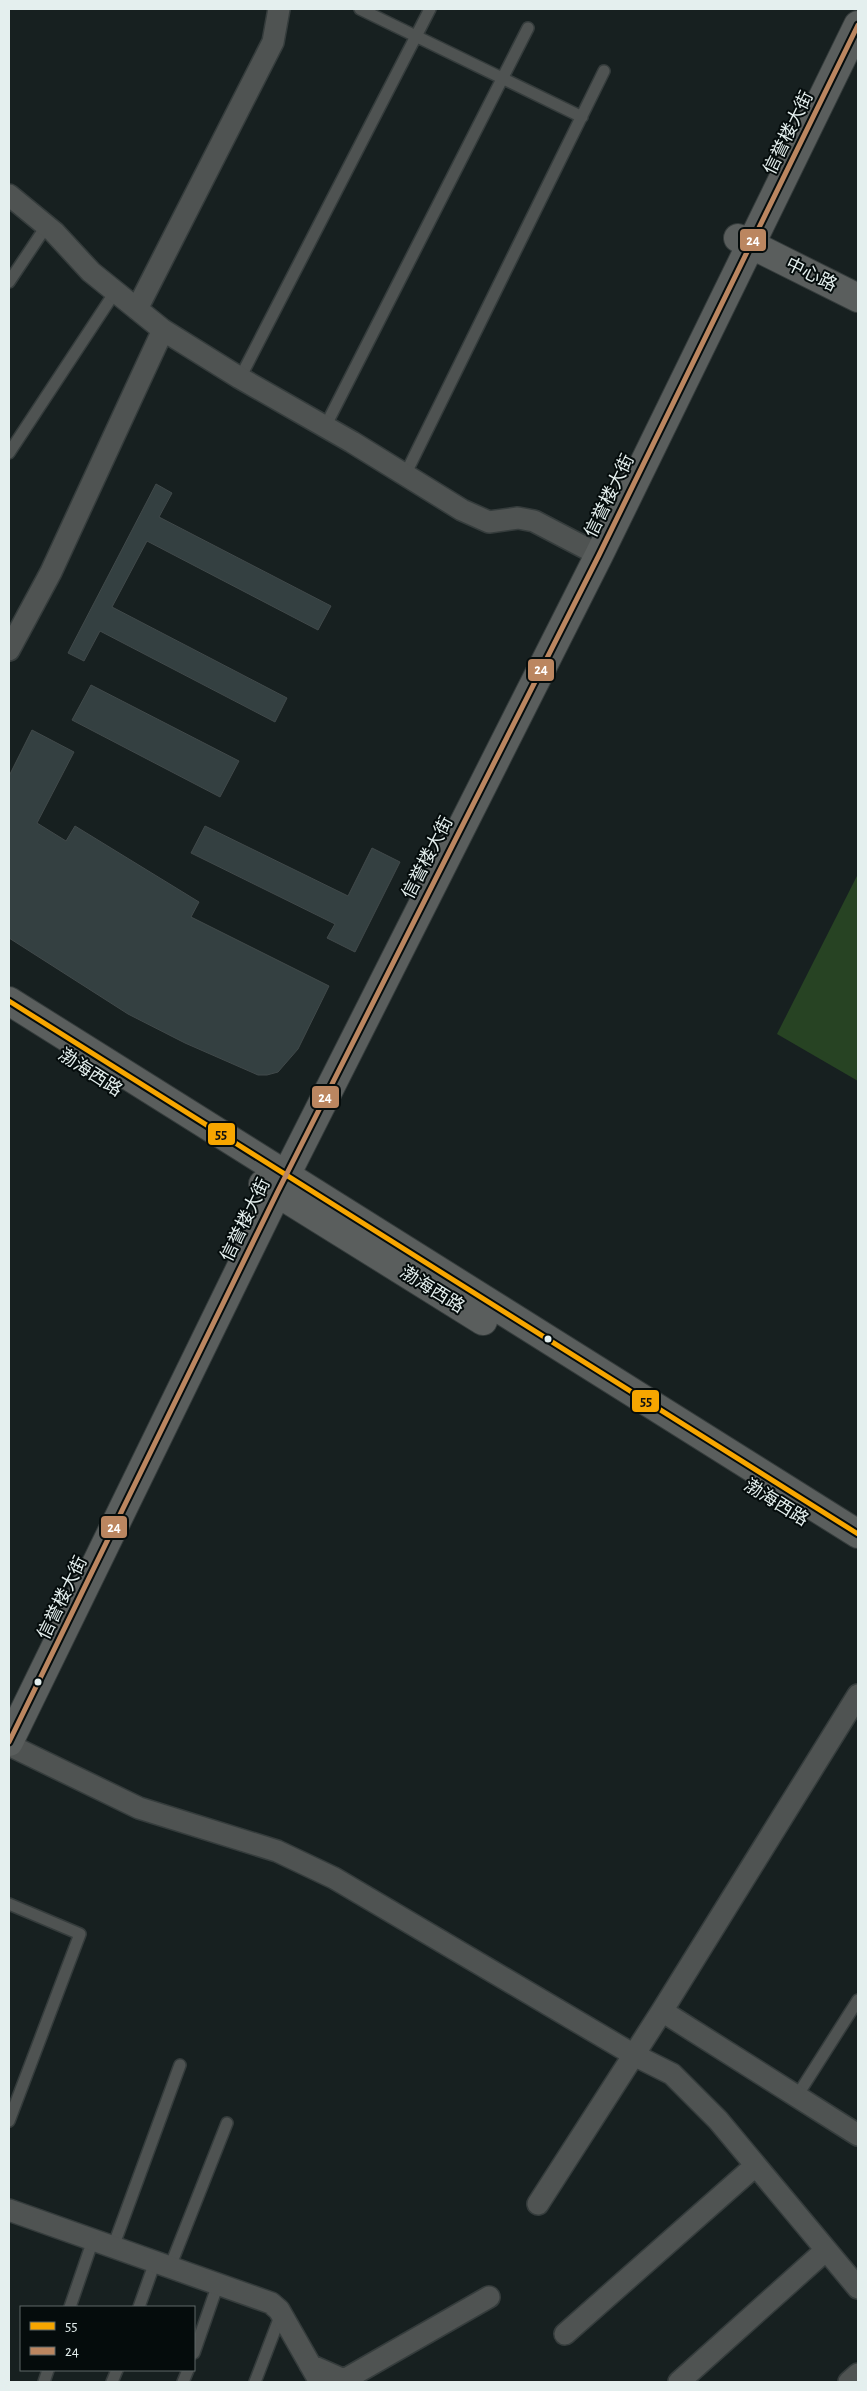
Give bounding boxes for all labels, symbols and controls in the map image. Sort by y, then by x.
street label: 信誉楼大街 [759,88,817,177]
line badge: 24 [739,228,767,252]
text: 24 [746,234,760,248]
street label: 中心路 [783,253,840,295]
street label: 信誉楼大街 [580,451,638,540]
line badge: 24 [527,658,555,682]
text: 24 [534,663,548,677]
street label: 信誉楼大街 [398,813,456,902]
street label: 渤海西路 [55,1044,126,1100]
line badge: 24 [311,1085,340,1109]
text: 24 [318,1091,332,1105]
line badge: 55 [207,1122,236,1146]
text: 55 [215,1128,227,1142]
street label: 信誉楼大街 [216,1175,274,1264]
street label: 渤海西路 [397,1262,468,1317]
unlabelled marker [543,1334,553,1344]
line badge: 55 [631,1389,660,1413]
text: 55 [640,1395,652,1409]
street label: 渤海西路 [741,1475,812,1530]
line badge: 24 [100,1515,128,1539]
text: 24 [107,1521,121,1535]
street label: 信誉楼大街 [33,1553,91,1642]
unlabelled marker [33,1677,43,1687]
legend [20,2306,195,2371]
text: 55 [65,2319,78,2334]
text: 24 [65,2344,79,2359]

